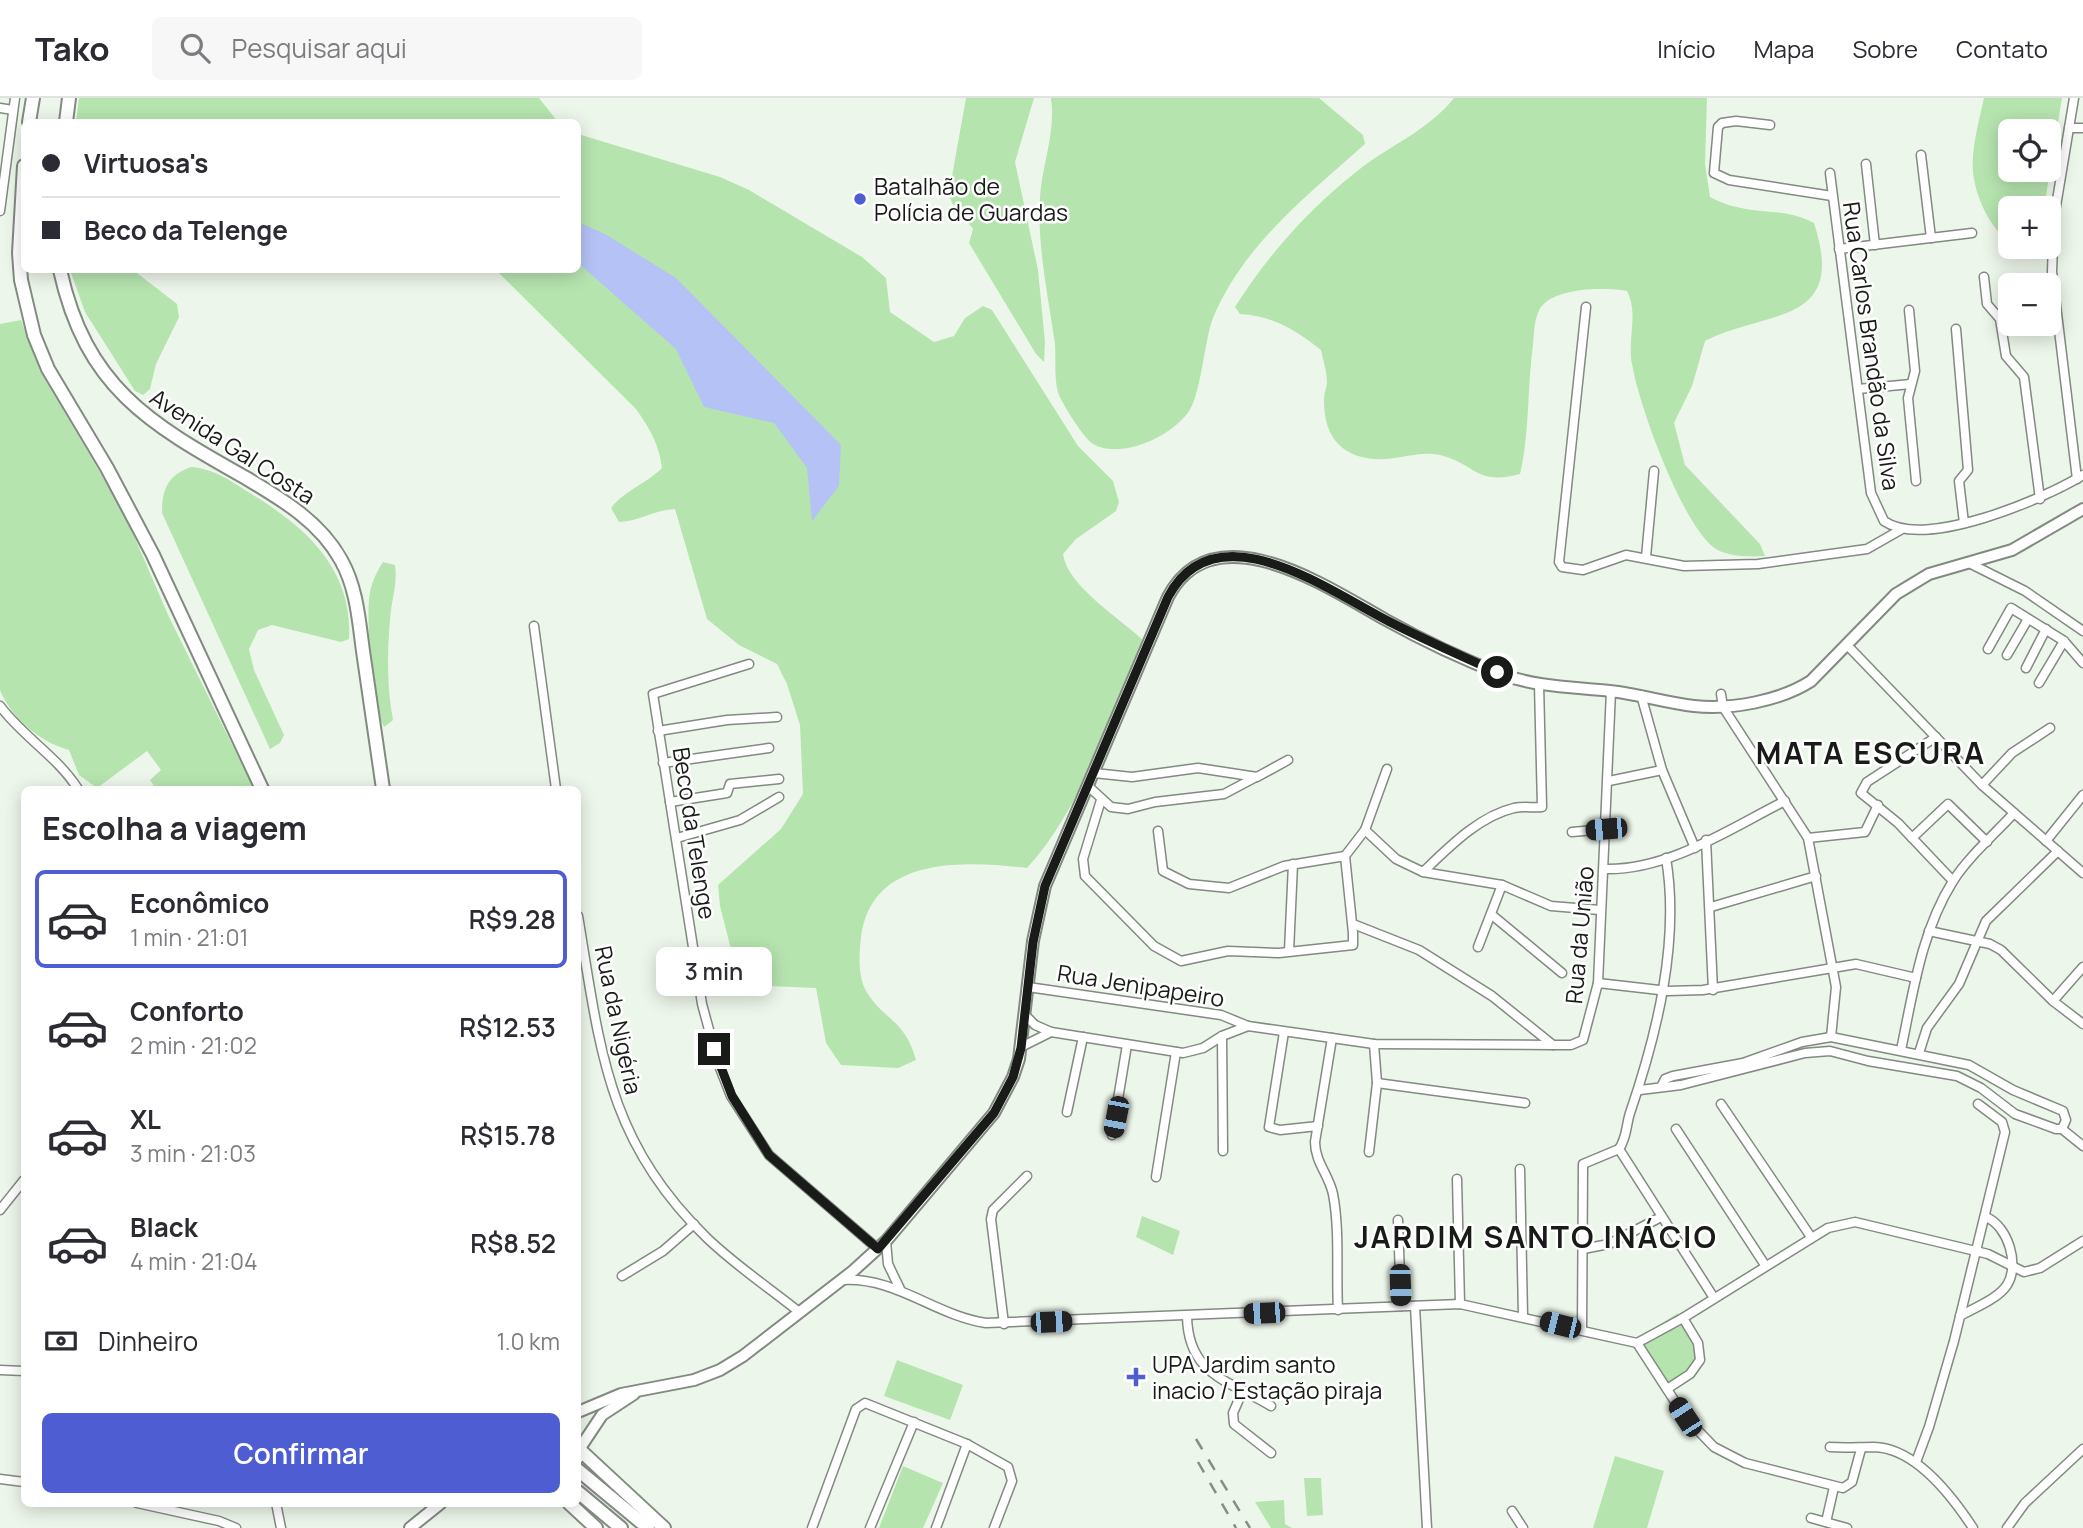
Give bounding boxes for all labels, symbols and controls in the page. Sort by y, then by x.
search box [152,17,642,80]
text: Tako [35,26,110,71]
icon: search [176,29,214,67]
text: Pesquisar aqui [232,30,407,66]
text: Início [1657,32,1715,65]
text: Mapa [1753,32,1814,65]
text: Sobre [1852,32,1918,65]
text: Contato [1956,32,2048,65]
map controls [1998,119,2061,336]
button: locate [1998,119,2061,182]
text: Virtuosa's [84,145,208,181]
place label: Batalhão de Polícia de Guardas [874,170,1068,228]
marker: Batalhão de Polícia de Guardas [852,191,868,207]
button: + [1998,196,2061,259]
street label: Rua Carlos Brandão da Silva [1836,200,1908,492]
text: Beco da Telenge [84,212,288,248]
button: − [1998,273,2061,336]
street label: Avenida Gal Costa [144,381,322,511]
route start [1481,656,1513,688]
district label: MATA ESCURA [1756,732,1986,773]
street label: Beco da Telenge [666,745,724,921]
text: Escolha a viagem [42,806,307,850]
car [1585,817,1628,841]
street label: Rua da União [1557,865,1601,1005]
text: Econômico [130,885,269,921]
icon: car [46,888,109,951]
text: R$9.28 [469,901,556,937]
text: 1 min · 21:01 [130,921,248,953]
street label: Rua da Nigéria [588,943,650,1097]
callout: 3 min [656,948,772,996]
text: 3 min [685,955,743,987]
street label: Rua Jenipapeiro [1055,956,1227,1014]
text: Conforto [130,993,244,1029]
icon: car [46,996,109,1059]
text: R$12.53 [459,1009,556,1045]
text: 2 min · 21:02 [130,1029,257,1061]
route end [698,1033,730,1065]
car [1102,1094,1131,1140]
text: XL [130,1101,161,1137]
icon: car [46,1104,109,1167]
text: R$15.78 [460,1117,556,1153]
text: 3 min · 21:03 [130,1137,256,1169]
text: Black [130,1209,198,1245]
icon: car [46,1212,109,1275]
district label: JARDIM SANTO INÁCIO [1354,1216,1718,1257]
text: R$8.52 [470,1225,556,1261]
text: 4 min · 21:04 [130,1245,258,1277]
car [1389,1264,1412,1306]
car [1243,1302,1286,1324]
car [1538,1310,1583,1340]
car [1030,1311,1073,1333]
icon: cash [42,1322,80,1360]
text: Dinheiro [98,1323,198,1359]
text: 1.0 km [497,1325,560,1357]
place label: UPA Jardim santo inacio / Estação piraja [1152,1348,1382,1406]
marker: UPA Jardim santo inacio / Estação piraja [1126,1367,1146,1387]
car [1665,1394,1706,1440]
button: Confirmar [42,1413,560,1493]

